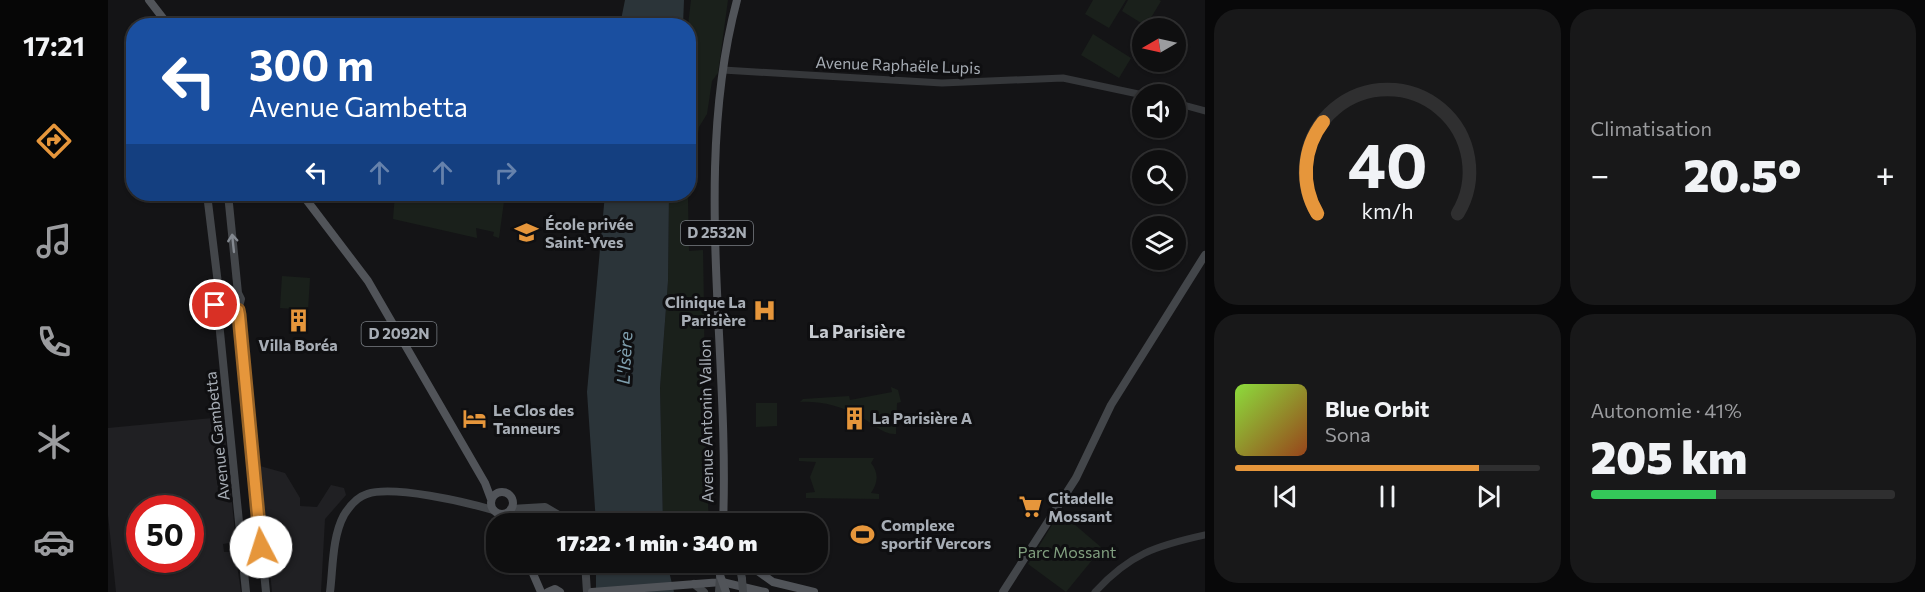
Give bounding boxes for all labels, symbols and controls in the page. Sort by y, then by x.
north arrow [1132,18,1186,72]
map controls [1132,18,1186,270]
text: 17:21 [23,29,85,62]
text: 300 m [249,38,374,90]
icon: left [150,42,228,120]
street label: Avenue Raphaële Lupis [815,52,981,77]
button: sound [1132,84,1186,138]
text: Avenue Gambetta [249,90,468,123]
text: Climatisation [1591,116,1712,140]
icon: directions [33,120,75,162]
text: 40 [1347,125,1427,201]
text: 20.5° [1683,146,1801,201]
button: search [1132,150,1186,204]
text: − [1591,153,1609,194]
text: + [1876,153,1895,194]
icon: left [300,156,333,189]
icon: ahead [363,156,396,189]
icon: ahead [426,156,459,189]
icon: right [489,156,522,189]
text: km/h [1361,197,1413,223]
place label: École privée Saint-Yves [545,214,633,251]
button: layers [1132,216,1186,270]
icon: music [33,220,75,262]
school or university icon: École privée Saint-Yves [514,220,540,246]
road number: D 2532N [681,221,753,245]
one-way arrow [227,234,238,254]
pin [189,279,240,330]
icon: arrive [198,288,231,321]
place label: Clinique La Parisière [665,292,746,329]
hospital icon: Clinique La Parisière [751,298,777,324]
building icon: Villa Boréa [285,307,311,333]
district label: La Parisière [809,320,905,342]
icon: phone [33,321,75,363]
road number: D 2092N [362,322,436,346]
water label: L'Isère [612,330,636,385]
place label: Villa Boréa [258,335,338,354]
street label: Avenue Antonin Vallon [695,339,716,503]
street label: Avenue Gambetta [200,371,233,502]
text: Blue Orbit [1325,395,1429,422]
text: Autonomie · 41% [1591,398,1742,422]
place label: Le Clos des Tanneurs [493,400,574,437]
building icon: La Parisière A [841,405,867,431]
hotel icon: Le Clos des Tanneurs [462,406,488,432]
place label: La Parisière A [872,408,973,427]
icon: climate [33,421,75,463]
text: Sona [1325,422,1371,446]
text: 205 km [1591,428,1747,483]
icon: previous [1269,480,1302,513]
icon: pause [1371,480,1404,513]
icon: next [1472,480,1505,513]
place label: Citadelle Mossant [1048,488,1114,525]
supermarket icon: Citadelle Mossant [1017,494,1043,520]
speed limit sign: 50 [126,495,204,573]
position arrow [229,515,293,579]
place label: Complexe sportif Vercors [881,515,991,552]
icon: car [33,521,75,563]
sports icon: Complexe sportif Vercors [850,521,876,547]
text: 17:22 · 1 min · 340 m [557,529,757,556]
park label: Parc Mossant [1018,542,1117,561]

